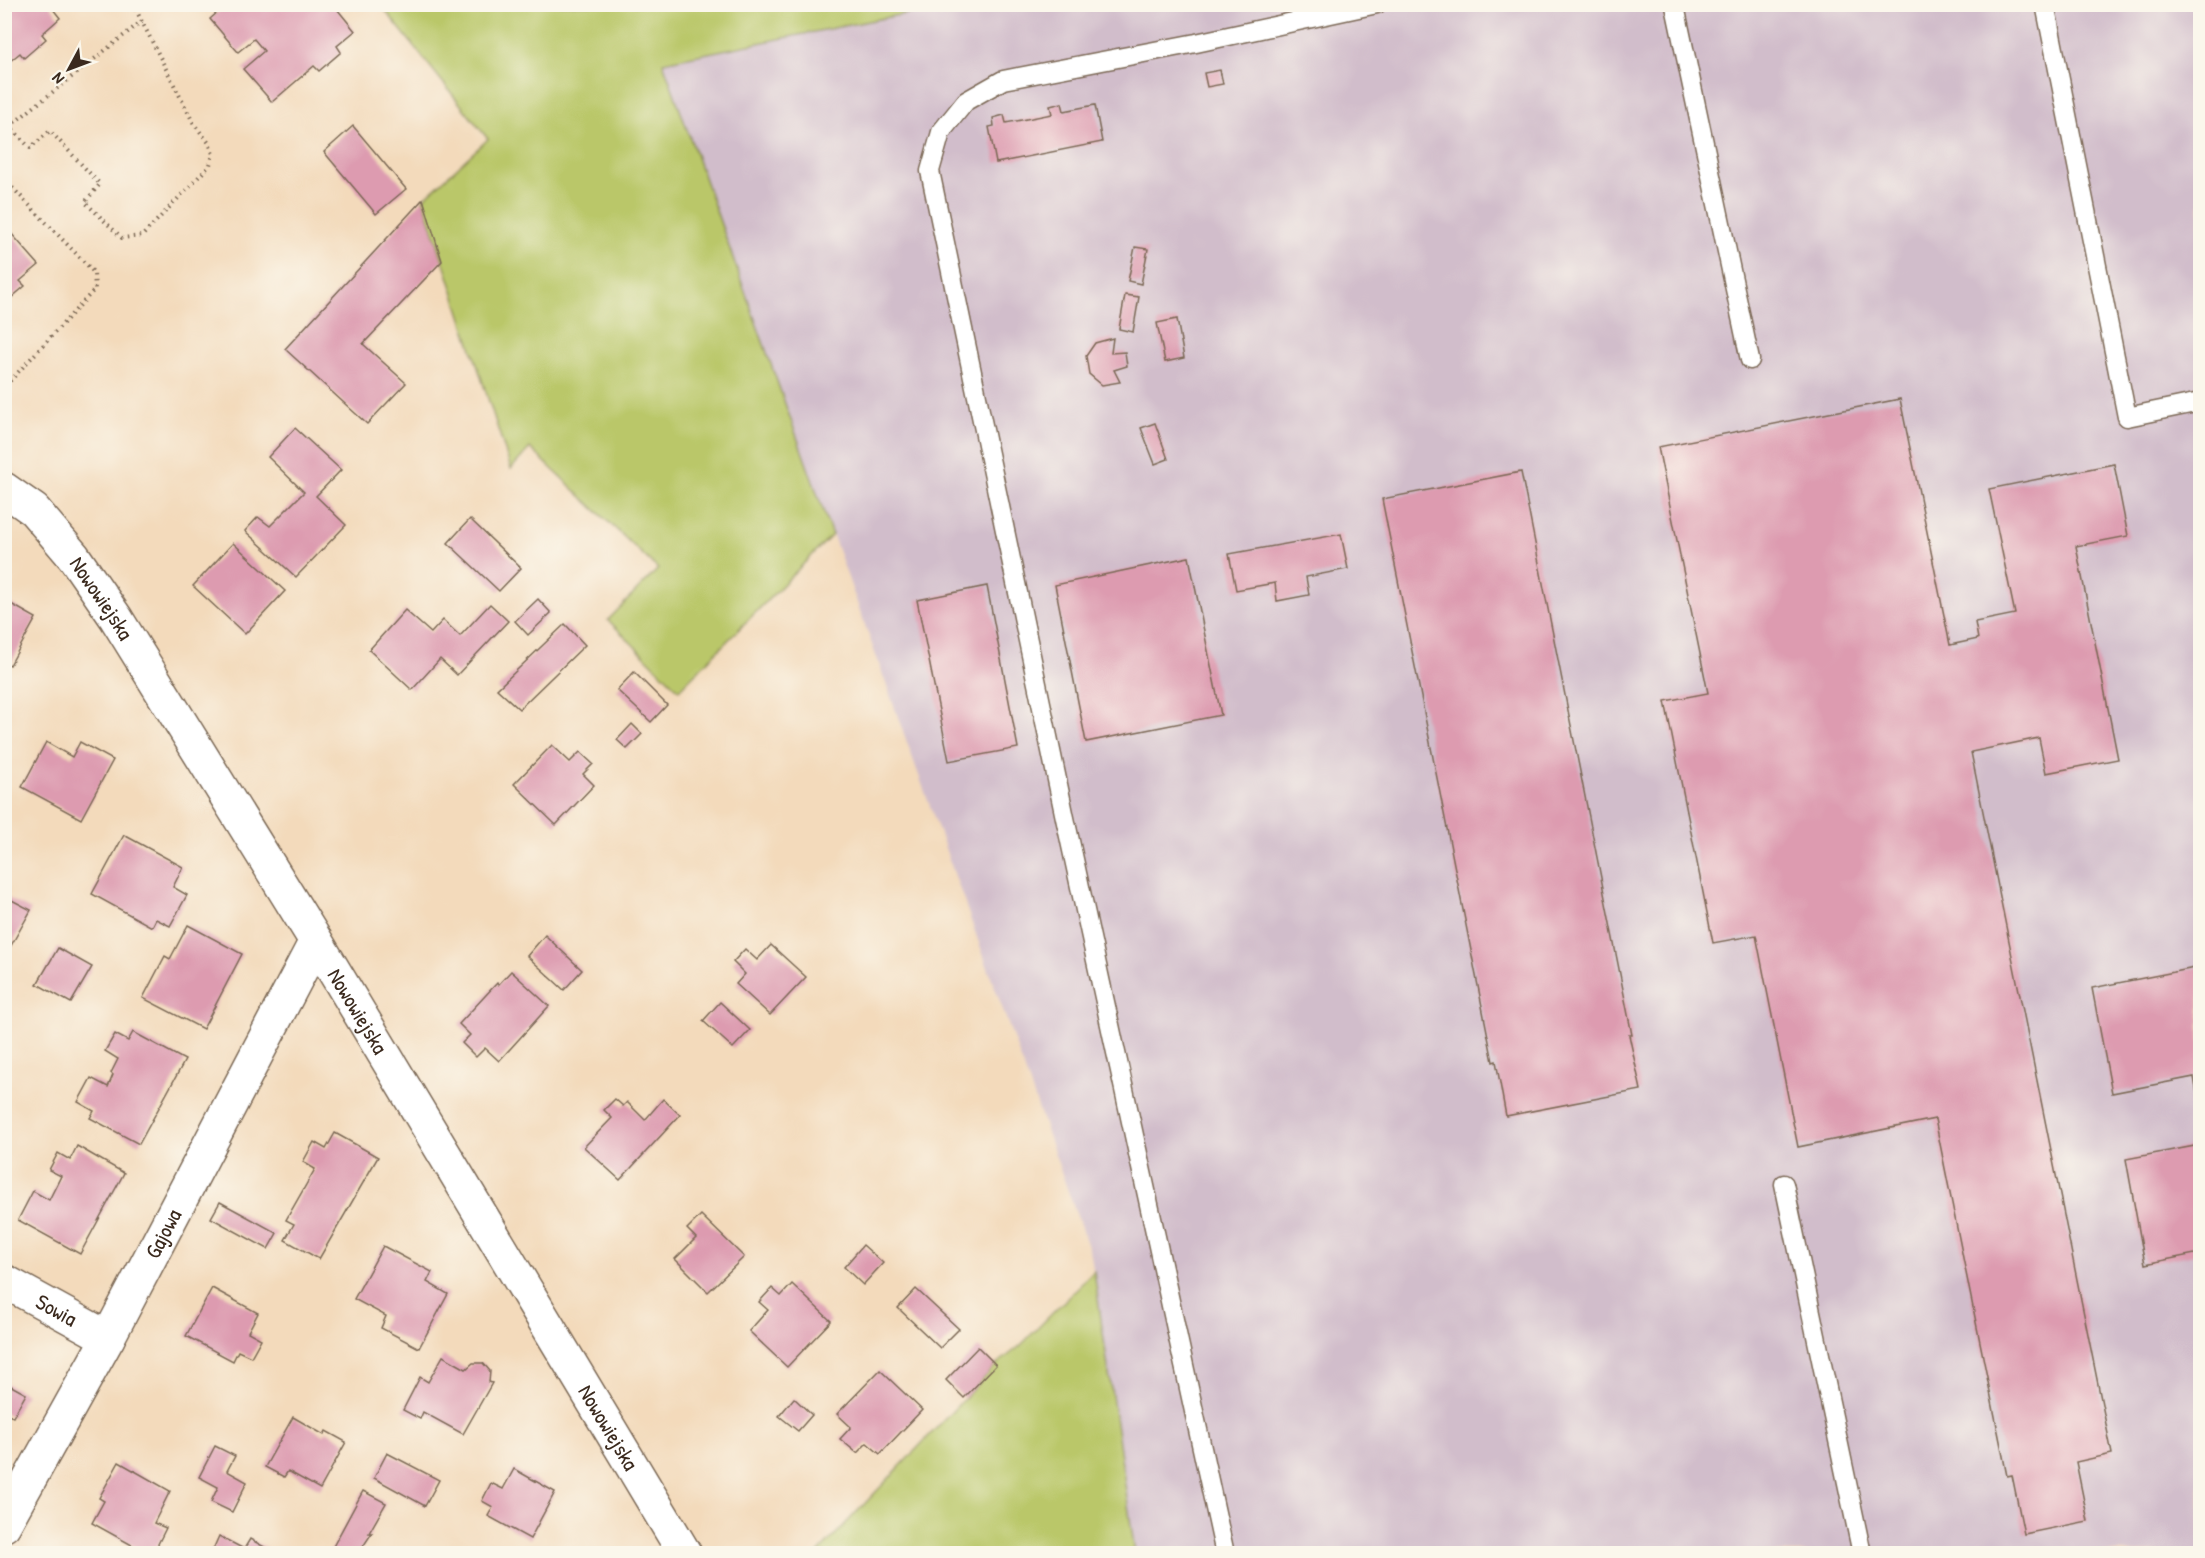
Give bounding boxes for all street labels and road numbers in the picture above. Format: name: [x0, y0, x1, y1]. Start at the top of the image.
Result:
street label: Nowowiejska: [63, 550, 141, 646]
street label: Nowowiejska: [321, 963, 396, 1060]
street label: Gajowa: [137, 1203, 188, 1263]
street label: Sowia: [31, 1286, 83, 1333]
street label: Nowowiejska: [571, 1379, 646, 1476]

